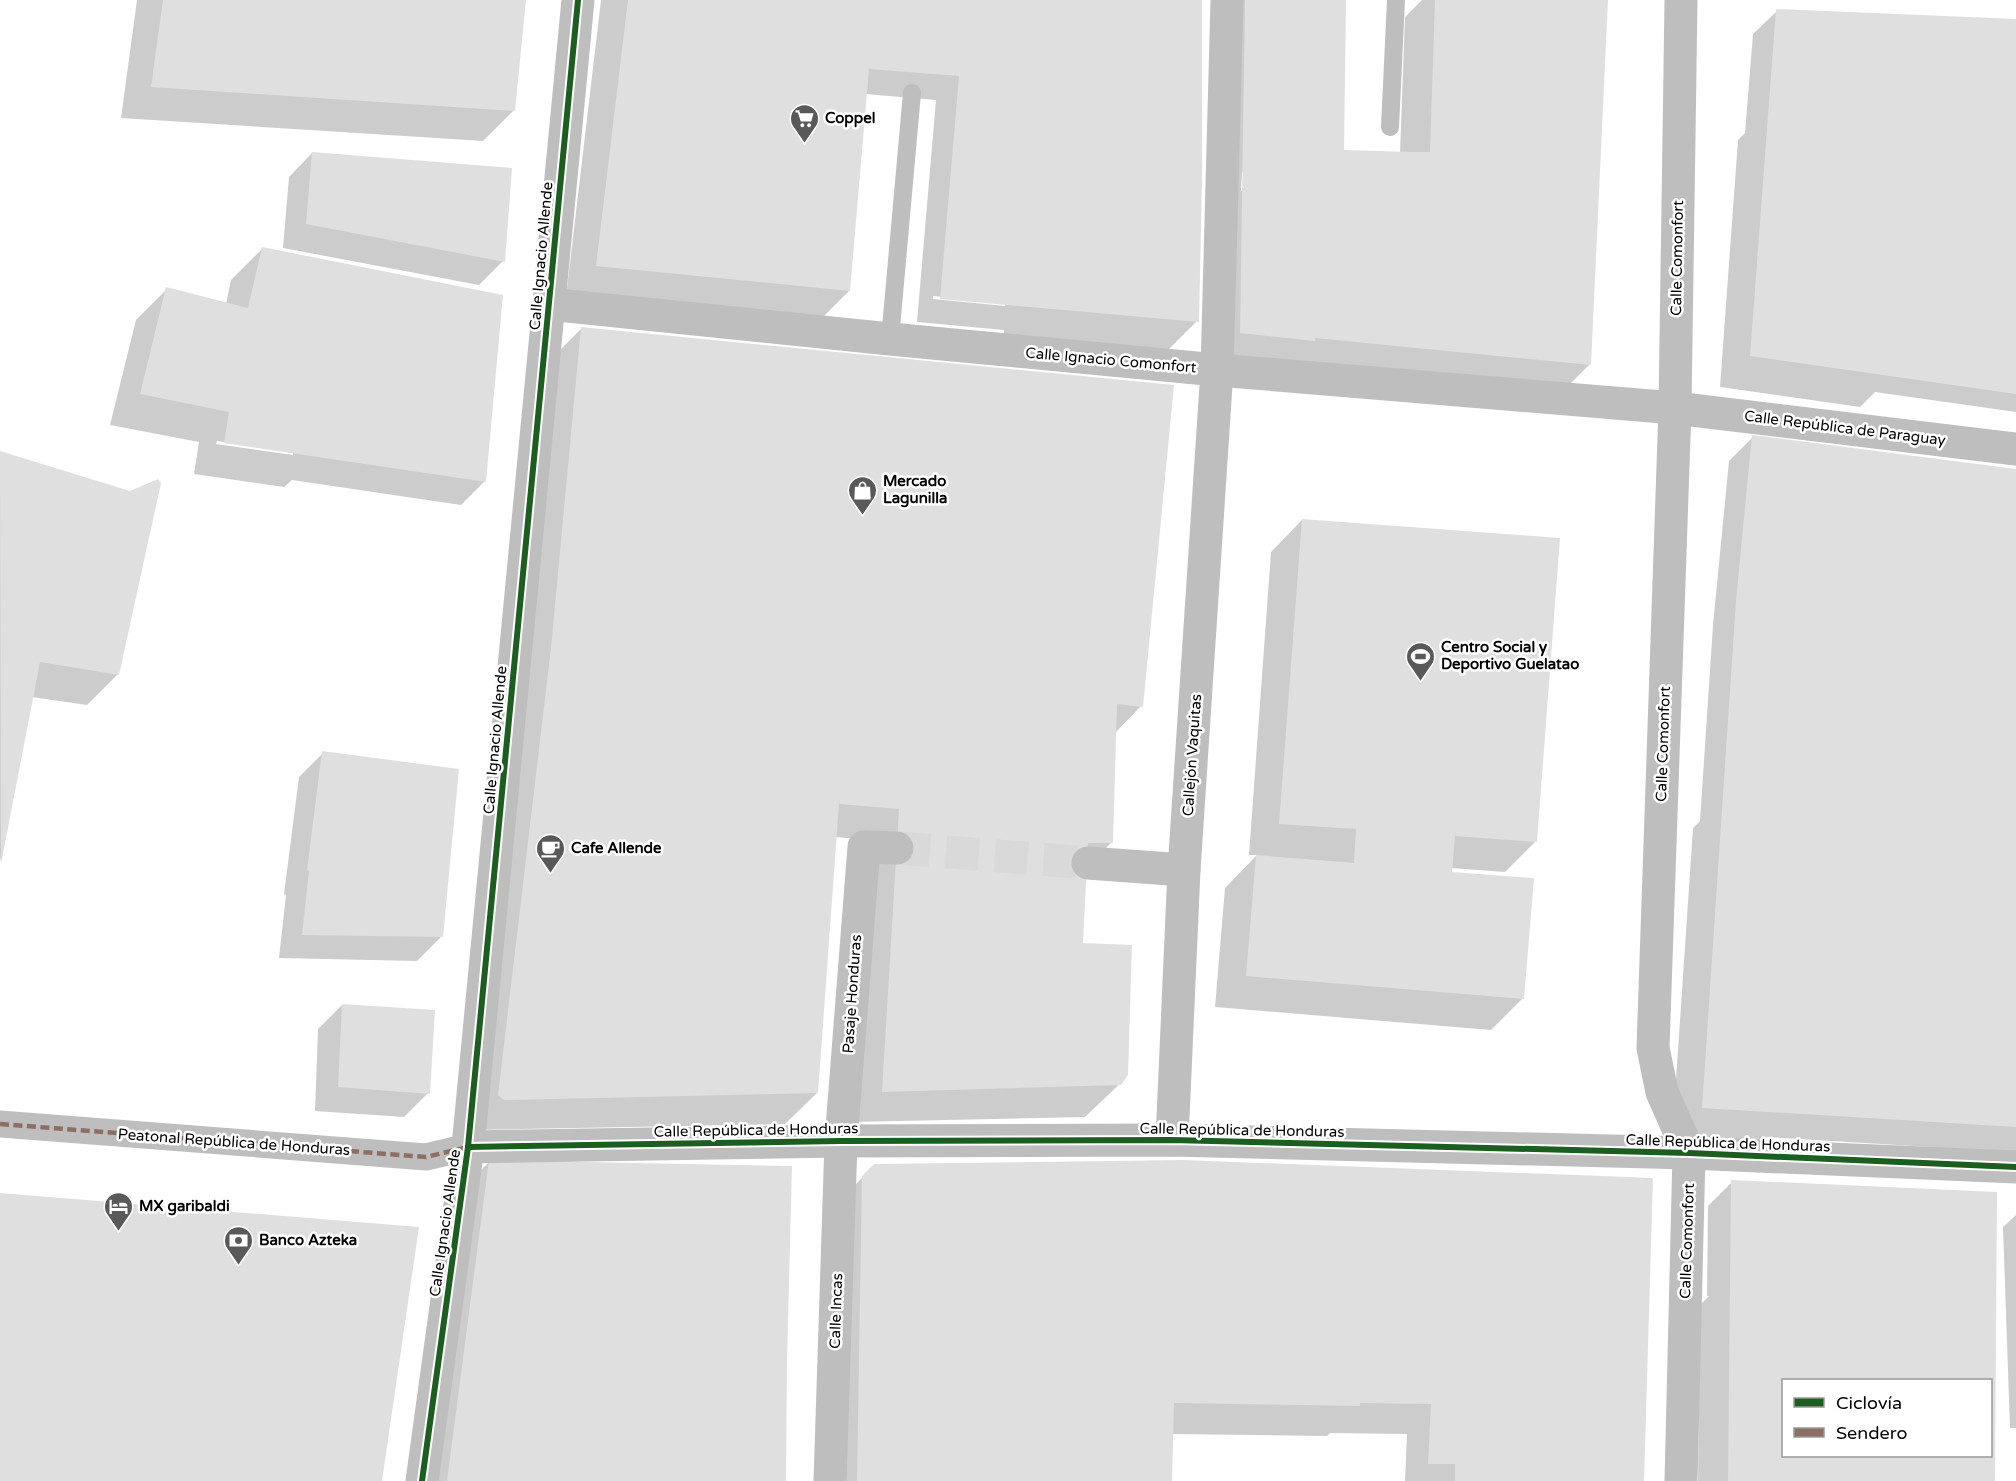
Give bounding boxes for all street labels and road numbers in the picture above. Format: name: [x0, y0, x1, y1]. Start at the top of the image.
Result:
street label: Calle Ignacio Allende: [526, 181, 556, 331]
street label: Calle Comonfort: [1667, 200, 1687, 316]
street label: Calle Ignacio Comonfort: [1025, 344, 1198, 376]
street label: Calle República de Paraguay: [1743, 407, 1947, 449]
street label: Calle Ignacio Allende: [480, 665, 510, 815]
street label: Calle Comonfort: [1652, 686, 1674, 802]
street label: Callejón Vaquitas: [1179, 693, 1205, 817]
street label: Pasaje Honduras: [839, 934, 865, 1054]
street label: Calle República de Honduras: [653, 1119, 859, 1141]
street label: Calle República de Honduras: [1139, 1119, 1345, 1141]
street label: Peatonal República de Honduras: [117, 1125, 351, 1159]
street label: Calle República de Honduras: [1625, 1130, 1831, 1156]
street label: Calle Ignacio Allende: [426, 1148, 464, 1298]
street label: Calle Comonfort: [1676, 1183, 1698, 1299]
street label: Calle Incas: [826, 1273, 846, 1349]

